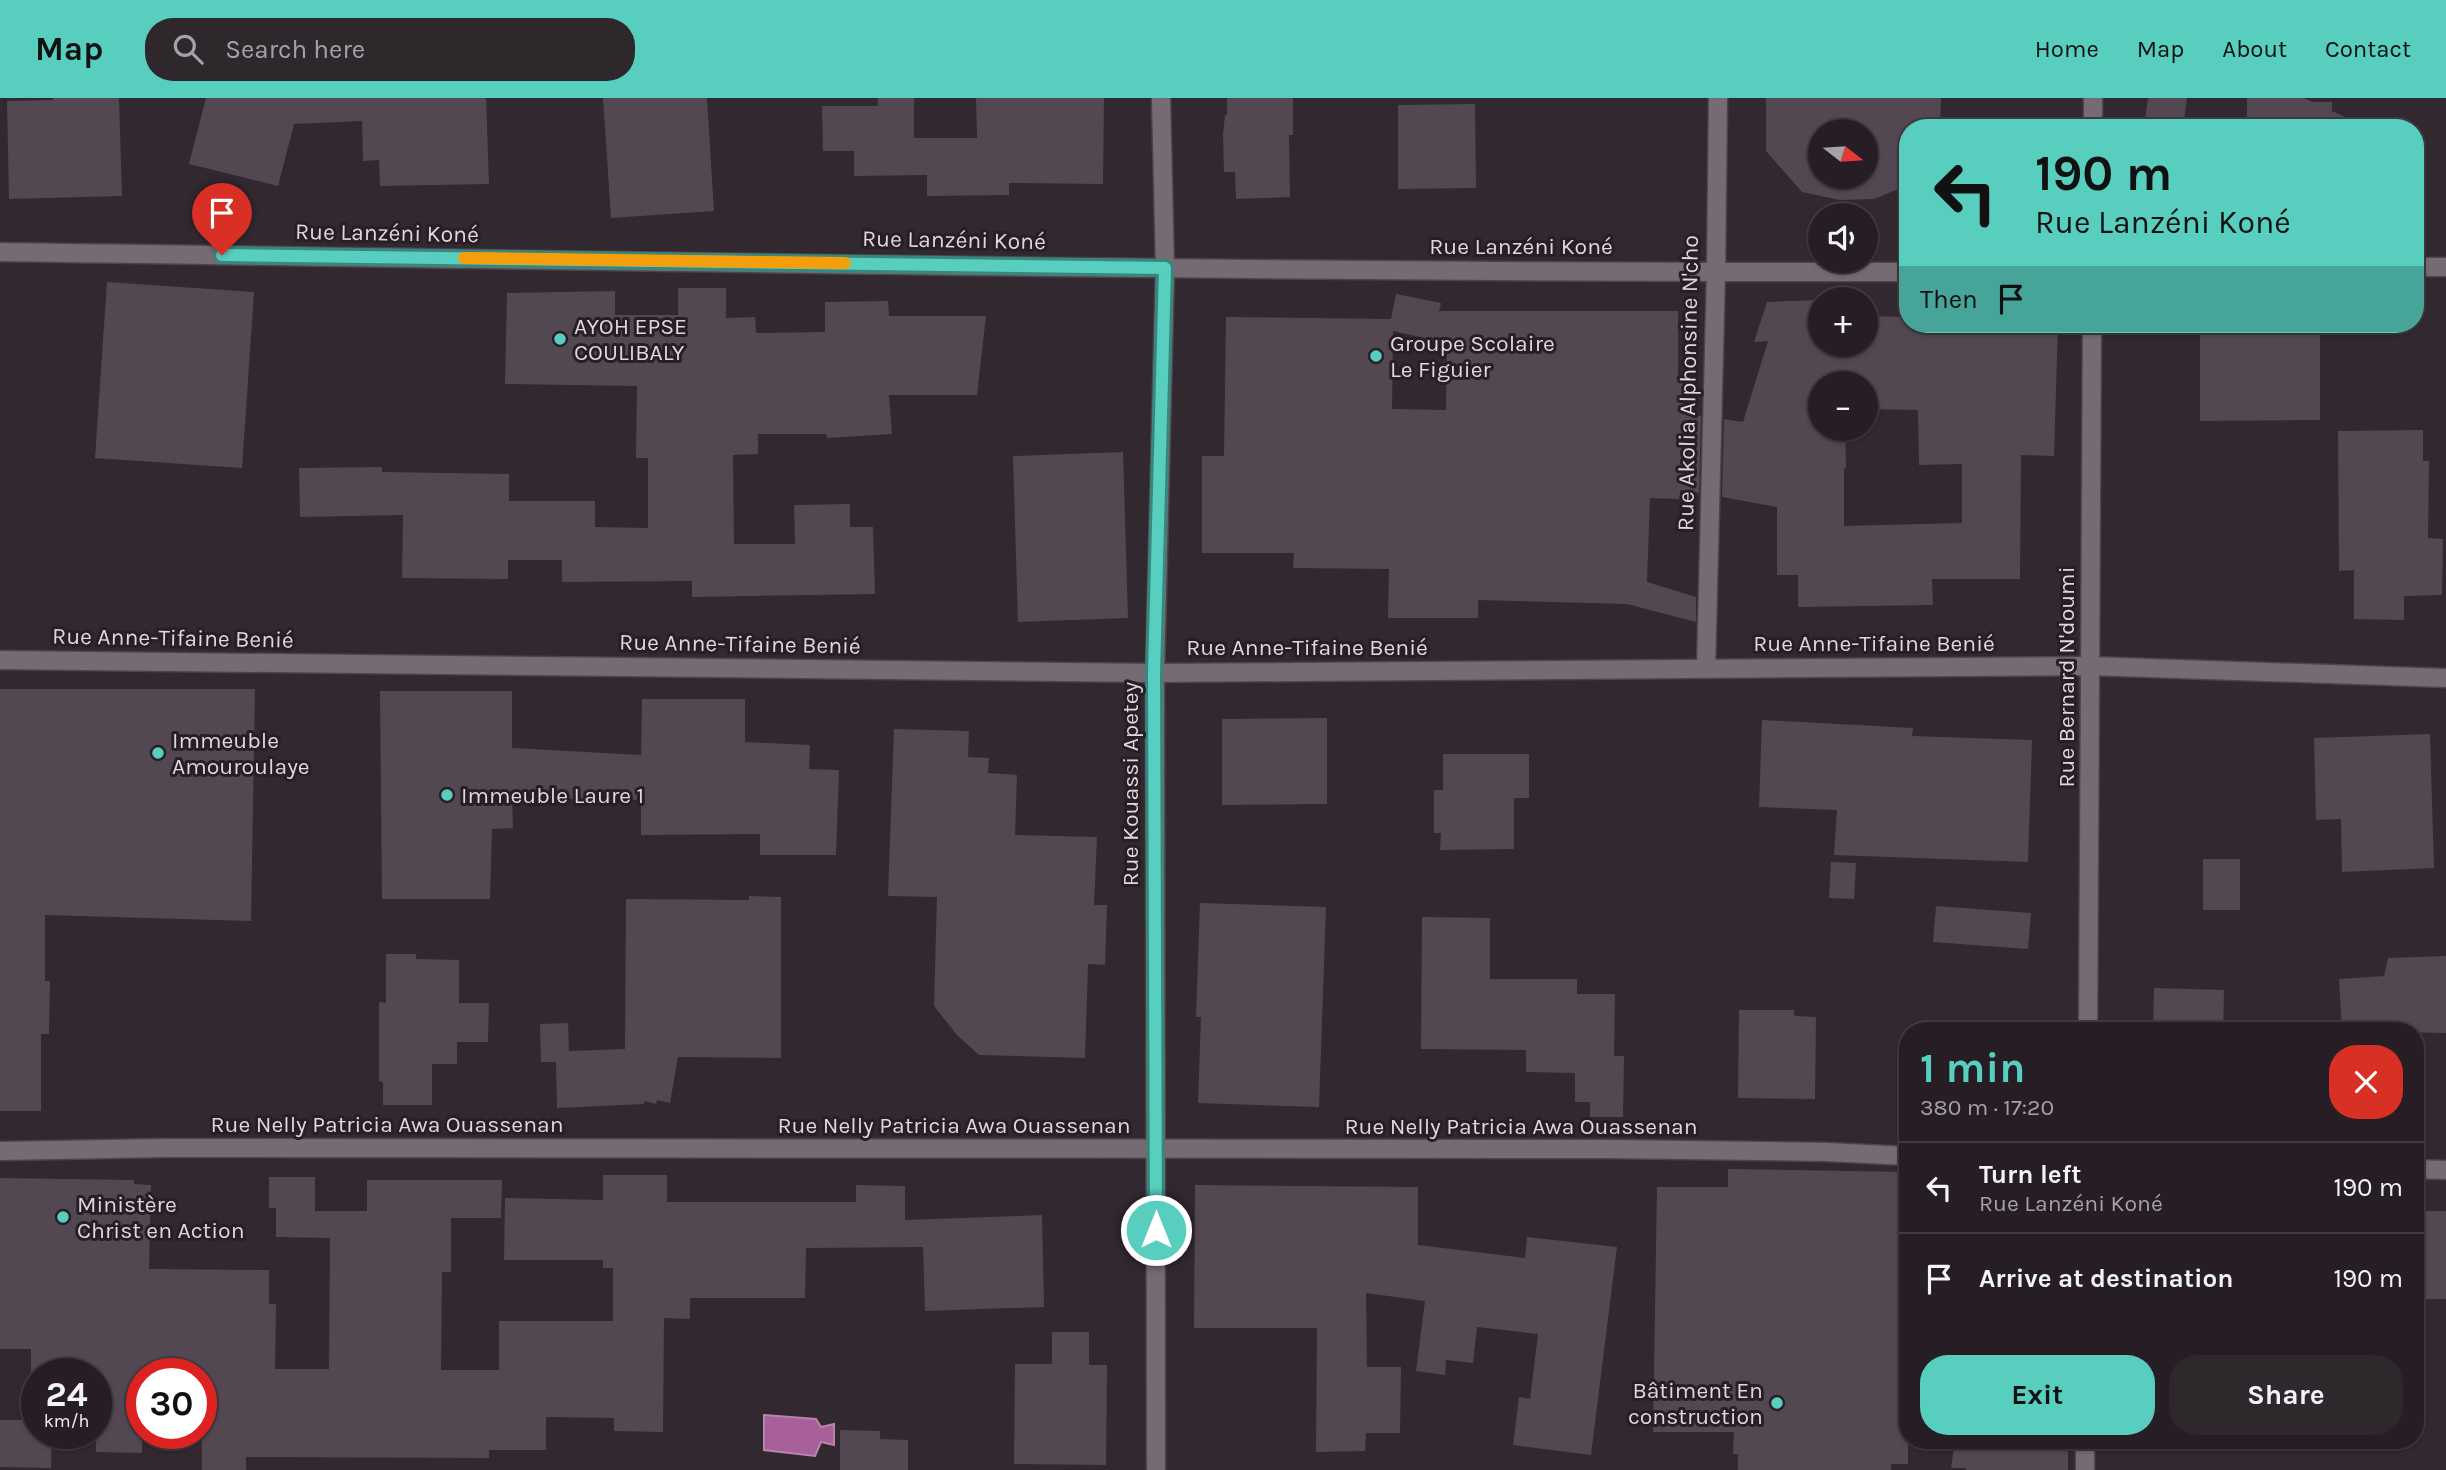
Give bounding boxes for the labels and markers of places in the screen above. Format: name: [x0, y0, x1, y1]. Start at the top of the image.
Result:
pin: [192, 183, 252, 255]
place label: AYOH EPSE COULIBALY: [574, 313, 687, 366]
place label: Groupe Scolaire Le Figuier: [1390, 330, 1555, 383]
marker: AYOH EPSE COULIBALY: [552, 331, 568, 347]
marker: Groupe Scolaire Le Figuier: [1368, 348, 1384, 364]
place label: Immeuble Amouroulaye: [172, 727, 310, 780]
marker: Immeuble Amouroulaye: [150, 745, 166, 761]
place label: Immeuble Laure 1: [461, 782, 644, 809]
marker: Immeuble Laure 1: [439, 787, 455, 803]
place label: Ministère Christ en Action: [77, 1191, 245, 1244]
marker: Ministère Christ en Action: [55, 1209, 71, 1225]
place label: Bâtiment En construction: [1628, 1377, 1763, 1430]
marker: Bâtiment En construction: [1769, 1395, 1785, 1411]

